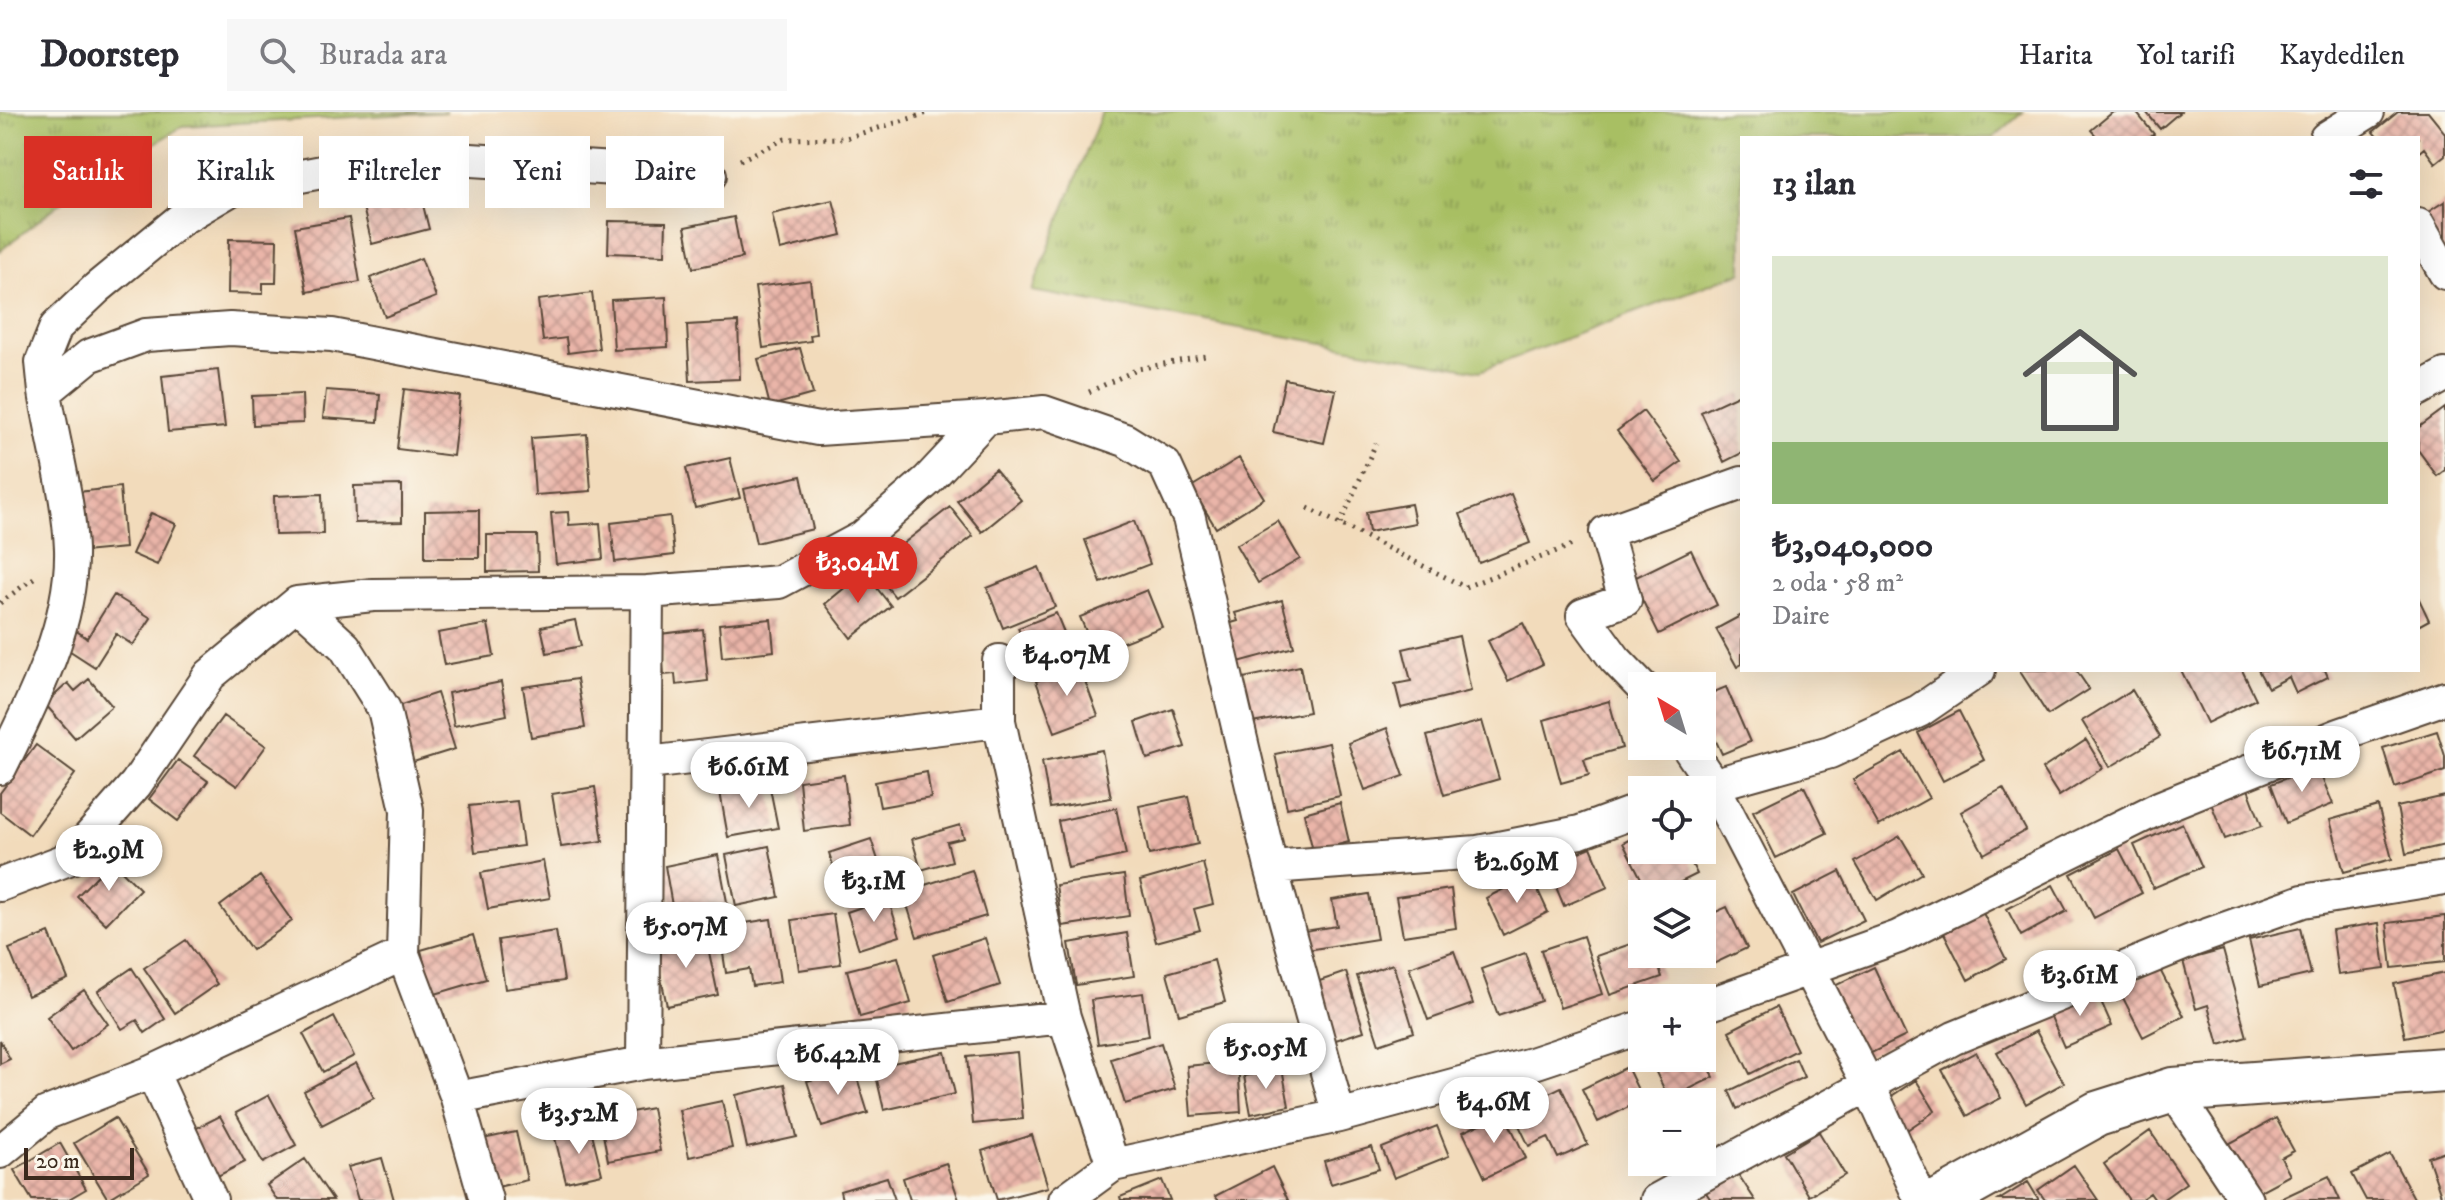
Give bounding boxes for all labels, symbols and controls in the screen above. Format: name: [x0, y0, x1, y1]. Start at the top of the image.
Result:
search box: [227, 19, 787, 91]
text: Doorstep: [40, 31, 179, 79]
icon: search: [255, 33, 299, 77]
text: Burada ara: [319, 37, 447, 74]
text: Harita: [2019, 38, 2093, 73]
text: Yol tarifi: [2137, 38, 2235, 73]
text: Kaydedilen: [2279, 38, 2405, 73]
chip: Satılık: [24, 136, 152, 208]
chip: Kiralık: [168, 136, 303, 208]
chip: Filtreler: [319, 136, 469, 208]
chip: Yeni: [485, 136, 590, 208]
chip: Daire: [606, 136, 724, 208]
icon: filters: [2344, 162, 2388, 206]
text: 13 ilan: [1772, 163, 1856, 205]
icon: home: [2008, 308, 2152, 452]
text: ₺3,040,000: [1772, 525, 1933, 567]
pin: ₺3.04M: [793, 537, 923, 605]
text: ₺3.04M: [816, 546, 900, 579]
text: 2 oda · 58 m²: [1772, 567, 1903, 600]
text: Daire: [1772, 600, 1830, 633]
pin: ₺4.07M: [1002, 630, 1132, 698]
text: ₺4.07M: [1023, 639, 1111, 672]
north arrow: [1628, 672, 1716, 760]
map controls: [1628, 672, 1716, 1176]
pin: ₺6.71M: [2237, 726, 2367, 794]
text: ₺6.71M: [2262, 735, 2342, 768]
pin: ₺6.61M: [684, 742, 814, 810]
text: ₺6.61M: [708, 751, 790, 784]
button: locate: [1628, 776, 1716, 864]
pin: ₺2.9M: [53, 825, 165, 893]
text: ₺2.9M: [74, 834, 144, 867]
pin: ₺2.69M: [1452, 837, 1582, 905]
text: ₺2.69M: [1475, 846, 1559, 879]
pin: ₺3.1M: [818, 856, 930, 924]
text: ₺3.1M: [842, 865, 906, 898]
button: layers: [1628, 880, 1716, 968]
pin: ₺5.07M: [621, 902, 751, 970]
text: ₺5.07M: [644, 911, 728, 944]
pin: ₺3.61M: [2015, 950, 2145, 1018]
text: ₺3.61M: [2041, 959, 2119, 992]
button: +: [1628, 984, 1716, 1072]
pin: ₺5.05M: [1201, 1023, 1331, 1091]
pin: ₺6.42M: [773, 1029, 903, 1097]
text: ₺5.05M: [1224, 1032, 1308, 1065]
text: ₺6.42M: [795, 1038, 881, 1071]
pin: ₺4.6M: [1438, 1077, 1550, 1145]
text: ₺4.6M: [1457, 1086, 1531, 1119]
pin: ₺3.52M: [514, 1088, 644, 1156]
button: −: [1628, 1088, 1716, 1176]
text: ₺3.52M: [539, 1097, 619, 1130]
scale bar: [24, 1144, 134, 1180]
text: 20 m: [36, 1148, 80, 1175]

